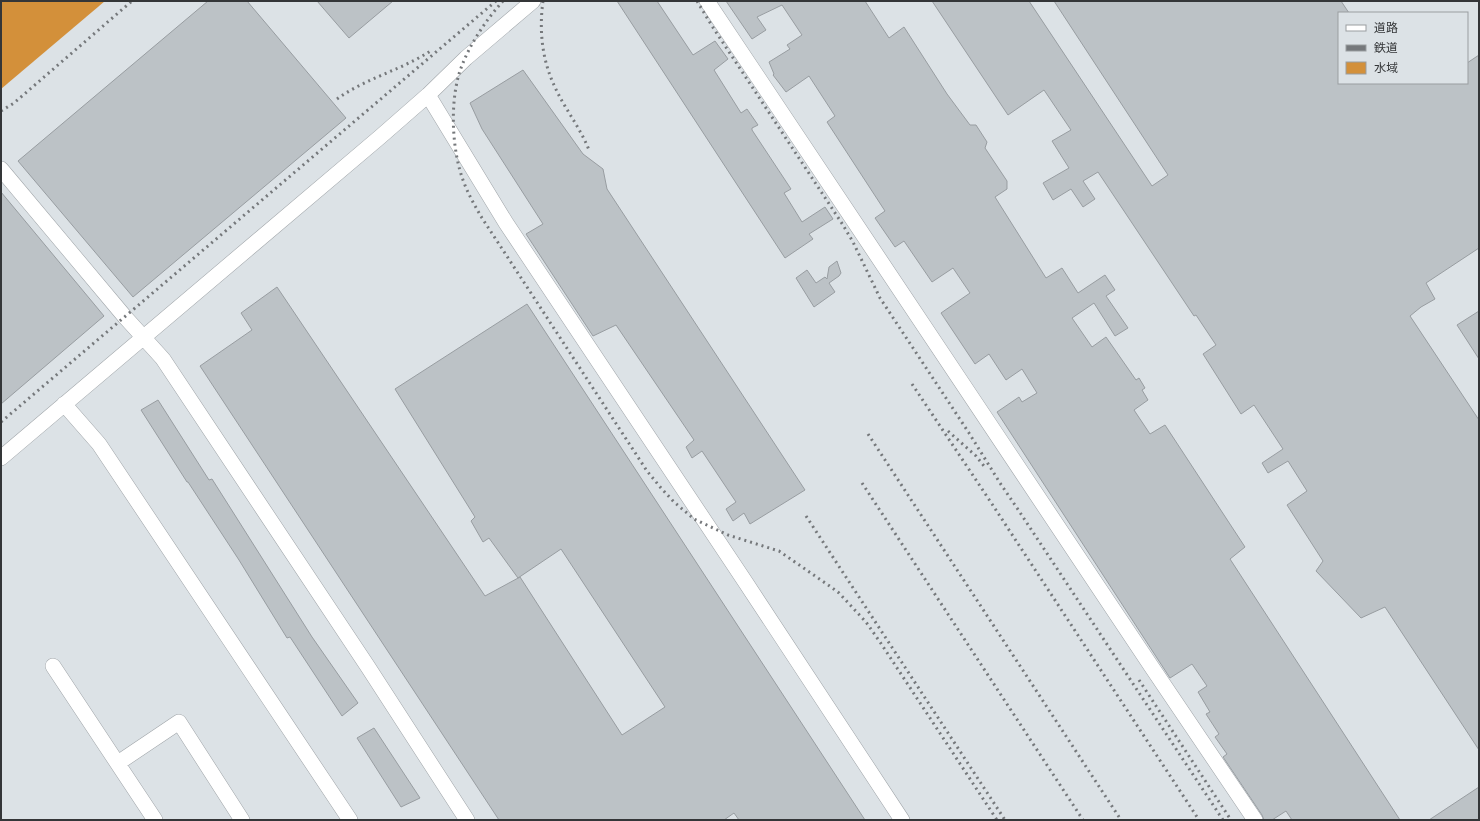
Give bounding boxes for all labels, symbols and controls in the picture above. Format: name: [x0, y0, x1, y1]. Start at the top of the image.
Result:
legend: [1338, 12, 1468, 84]
text: 道路: [1374, 19, 1398, 36]
text: 鉄道: [1374, 39, 1398, 56]
text: 水域: [1374, 59, 1398, 76]

